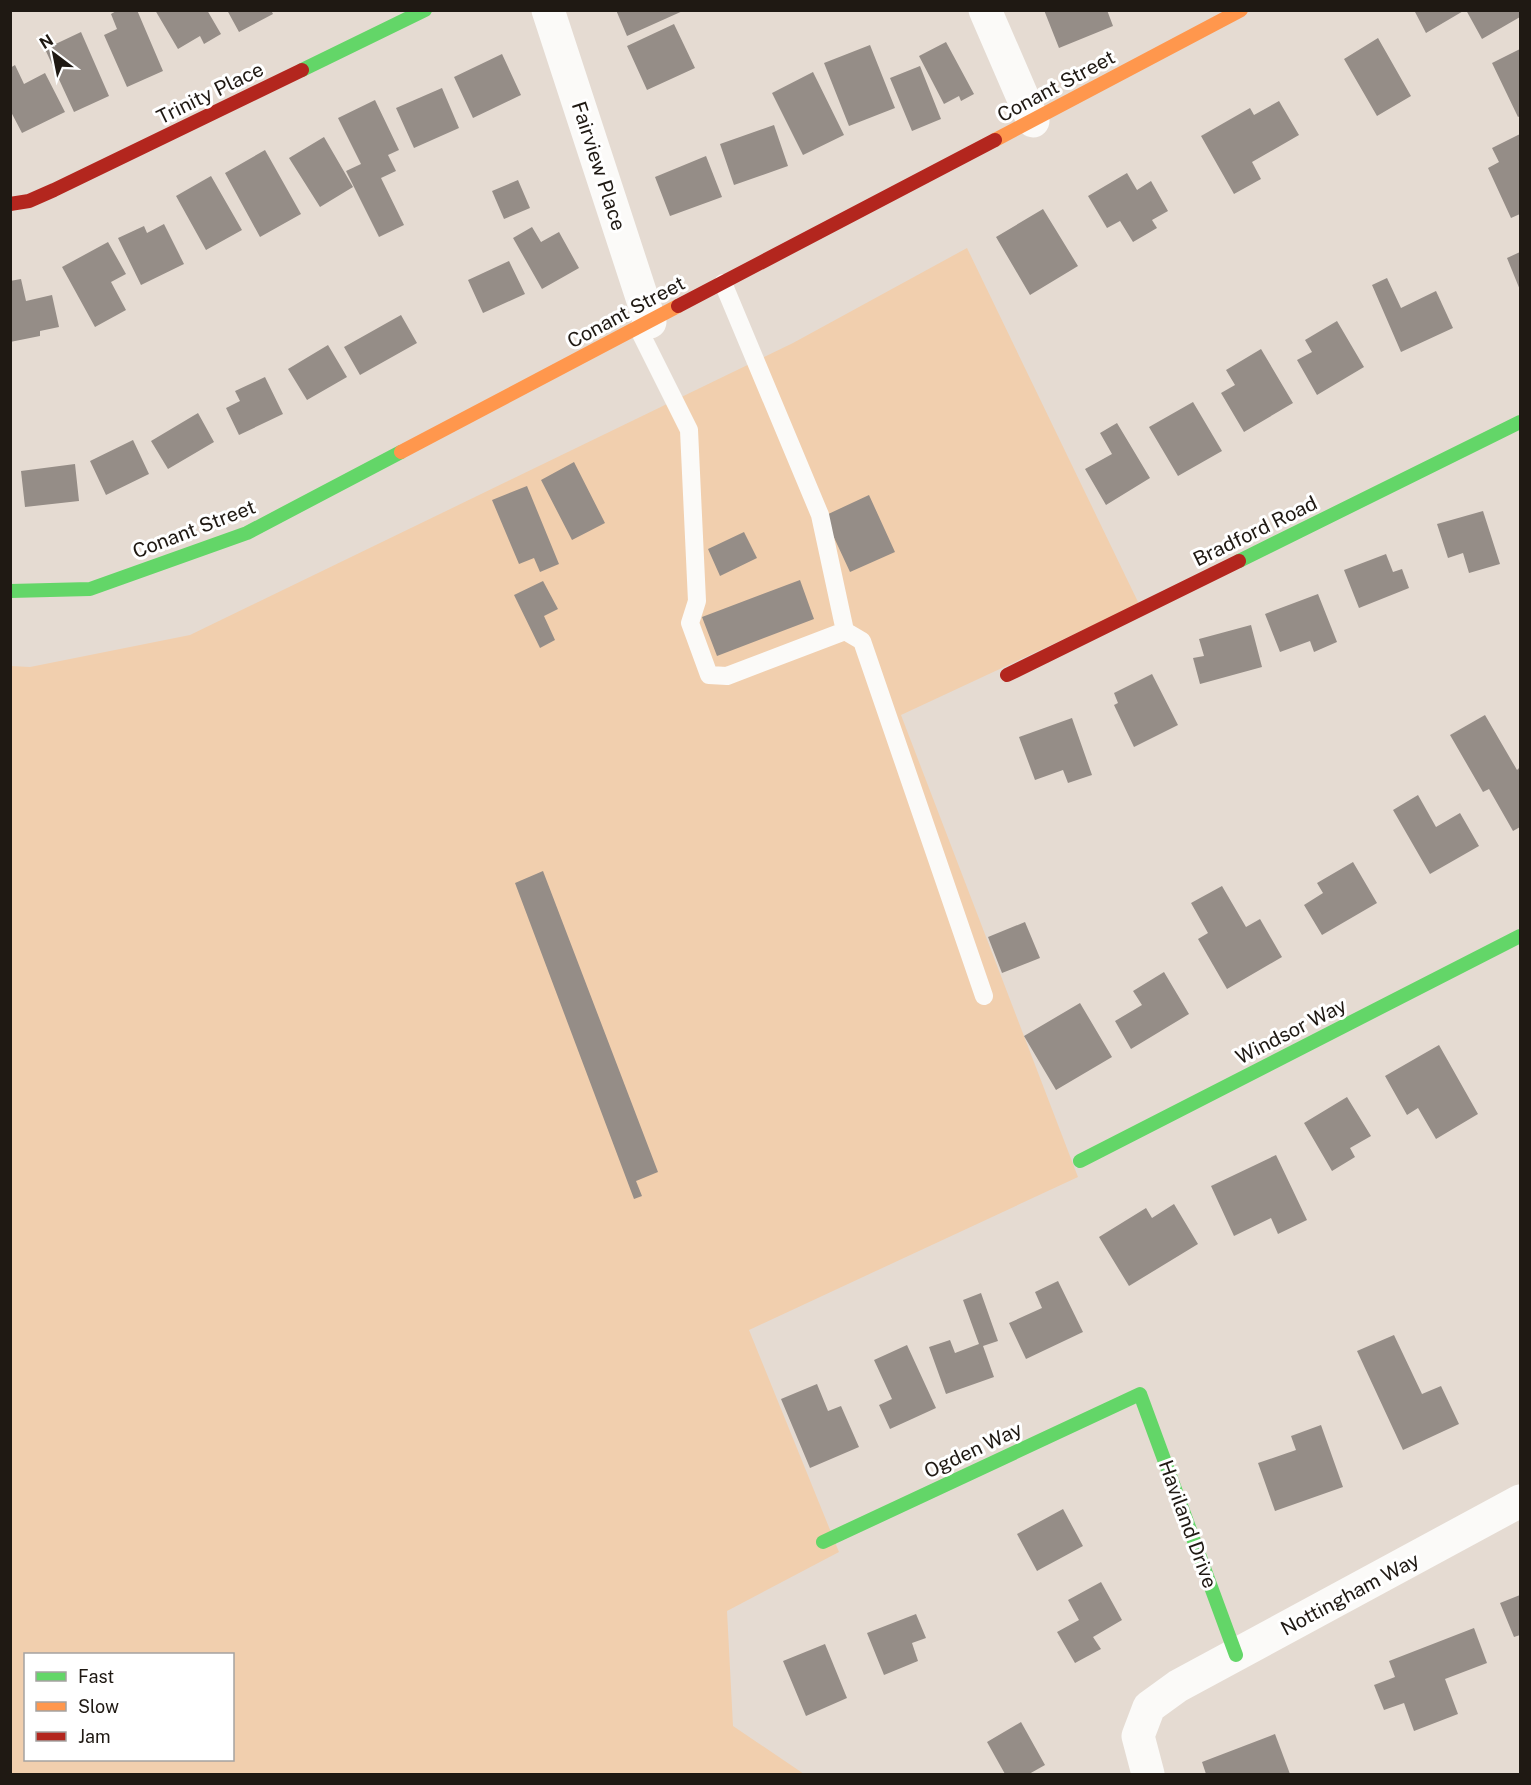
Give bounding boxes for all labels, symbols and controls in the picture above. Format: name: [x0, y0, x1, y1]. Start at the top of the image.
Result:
north arrow: [24, 24, 84, 84]
text: N: [36, 30, 57, 53]
street label: Conant Street: [993, 45, 1119, 127]
street label: Trinity Place: [153, 57, 267, 129]
street label: Fairview Place: [567, 98, 631, 234]
street label: Conant Street: [563, 271, 689, 353]
street label: Bradford Road: [1189, 491, 1321, 571]
street label: Conant Street: [129, 495, 259, 563]
street label: Windsor Way: [1232, 993, 1351, 1069]
street label: Ogden Way: [920, 1417, 1026, 1483]
street label: Haviland Drive: [1154, 1457, 1222, 1591]
street label: Nottingham Way: [1277, 1547, 1424, 1641]
legend: [24, 1653, 234, 1761]
text: Fast: [78, 1666, 114, 1687]
text: Slow: [78, 1696, 119, 1717]
text: Jam: [78, 1726, 111, 1747]

